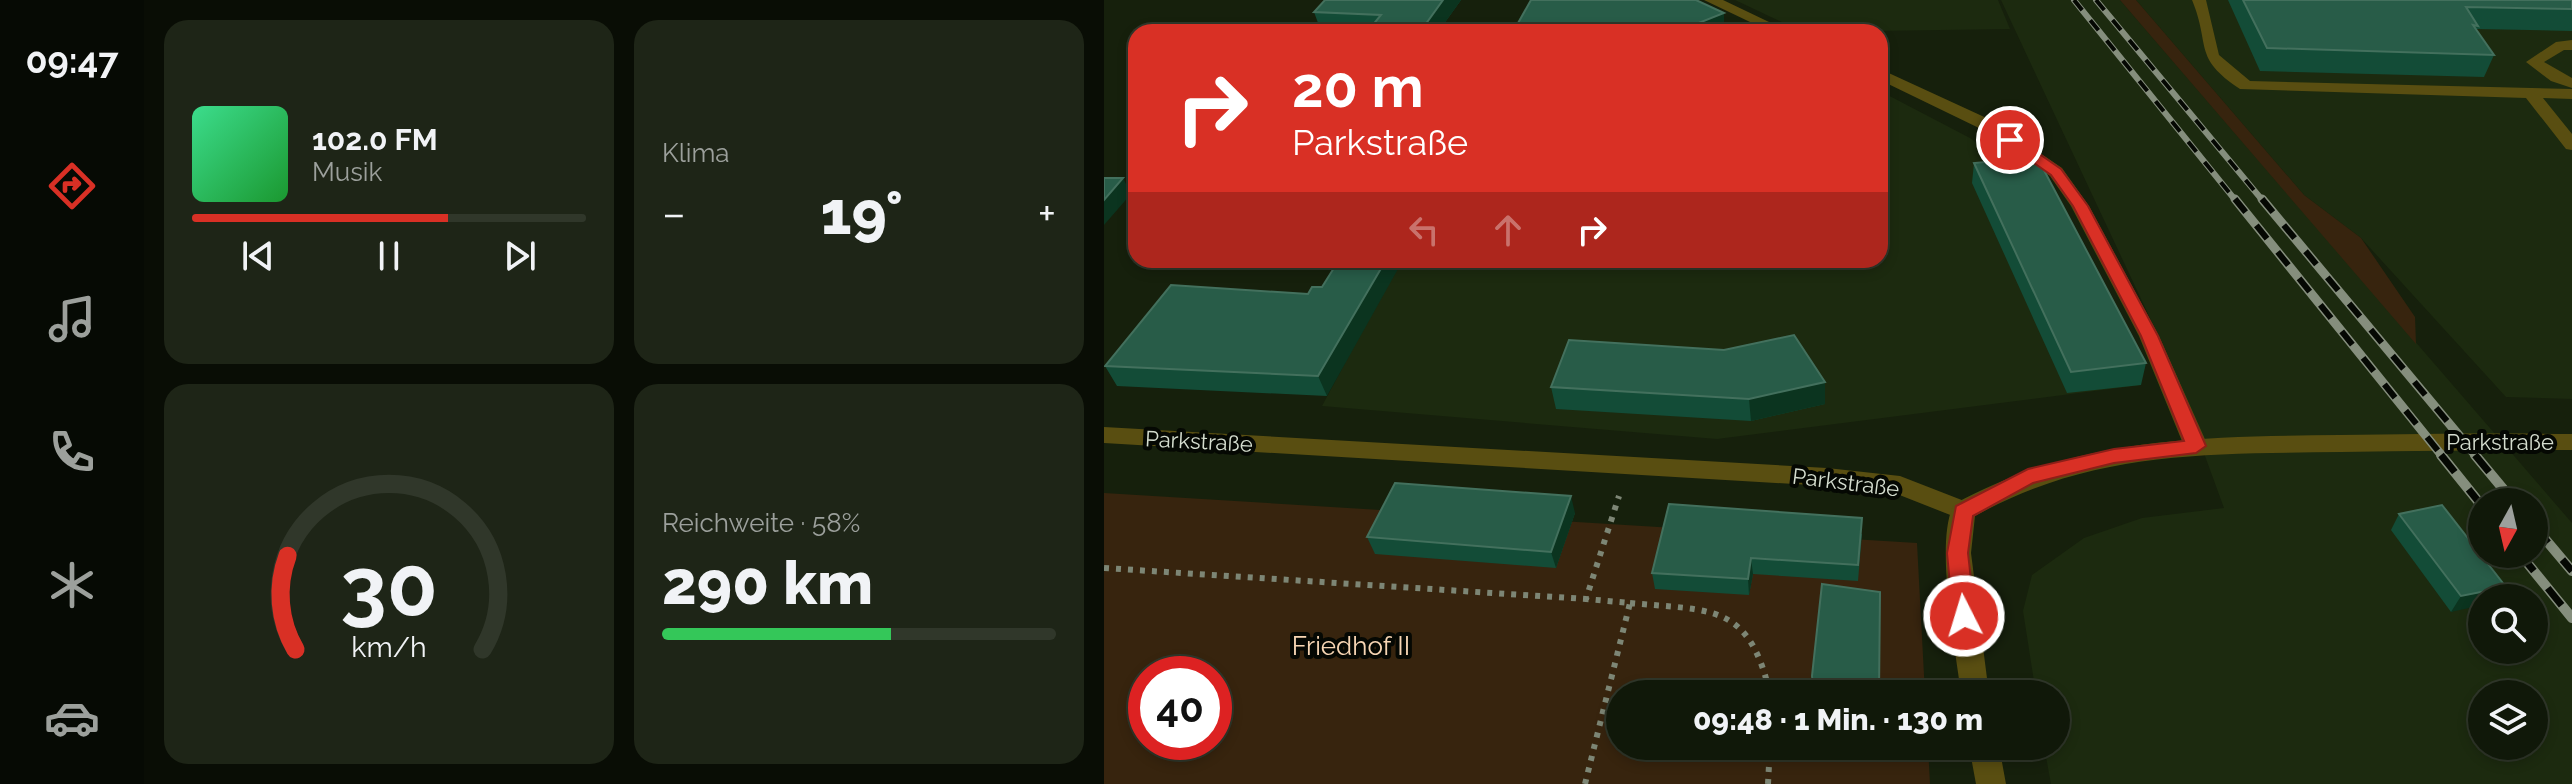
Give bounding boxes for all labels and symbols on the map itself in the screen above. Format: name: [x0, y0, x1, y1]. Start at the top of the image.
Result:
pin: [1976, 106, 2044, 174]
street label: Parkstraße: [1145, 425, 1254, 457]
street label: Parkstraße: [2446, 429, 2554, 455]
street label: Parkstraße: [1791, 463, 1901, 501]
north arrow: [2468, 488, 2548, 568]
position arrow: [1922, 574, 2006, 658]
park label: Friedhof II: [1292, 631, 1410, 661]
speed limit sign: 40: [1128, 656, 1232, 760]

